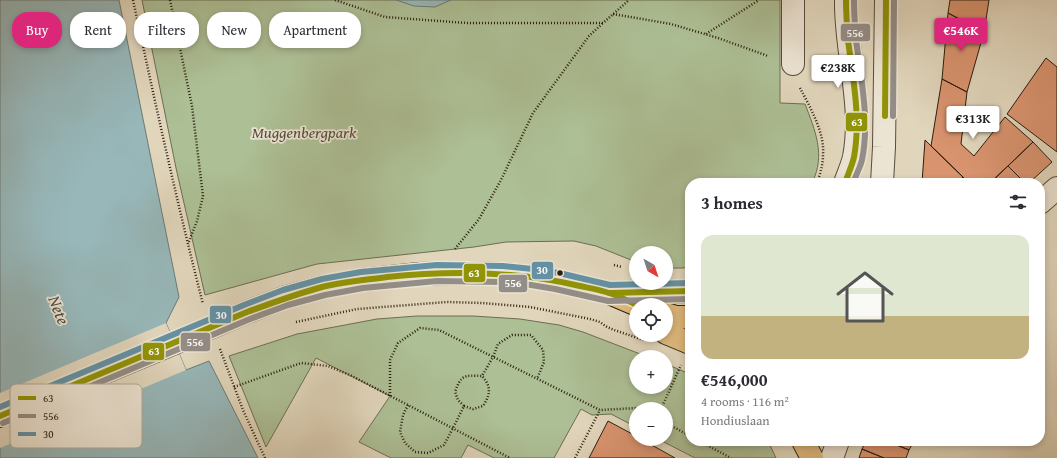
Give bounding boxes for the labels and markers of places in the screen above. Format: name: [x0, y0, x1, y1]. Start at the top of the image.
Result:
pin: €546K: [933, 18, 989, 52]
pin: €238K: [810, 55, 866, 89]
pin: €313K: [945, 106, 1001, 140]
unlabelled marker: [555, 268, 565, 278]

